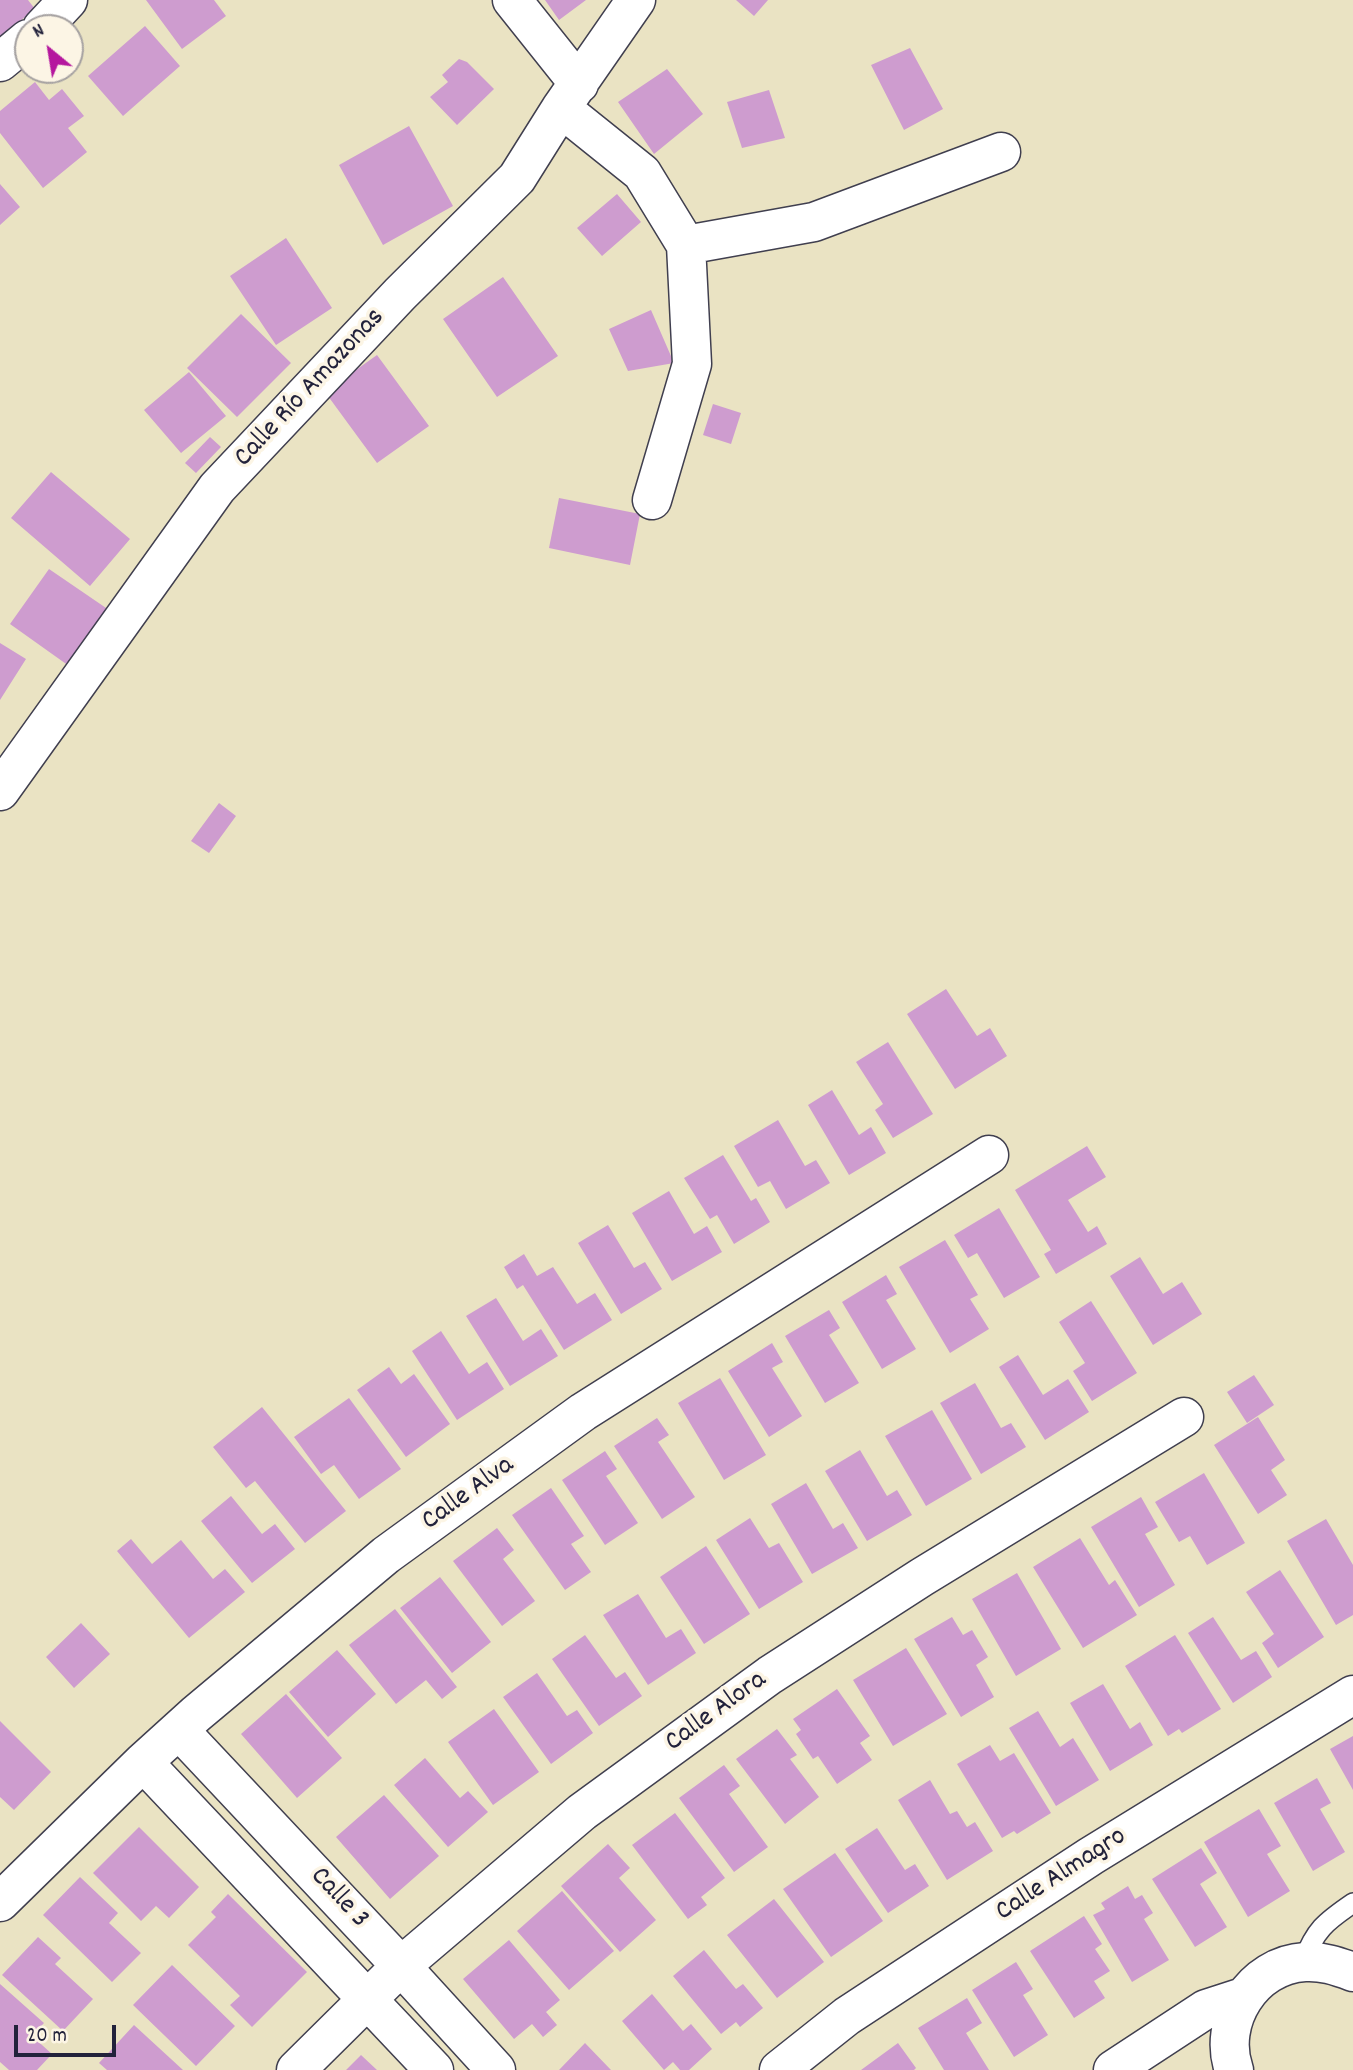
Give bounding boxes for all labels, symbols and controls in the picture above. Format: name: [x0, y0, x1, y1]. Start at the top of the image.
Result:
north arrow: [14, 14, 84, 84]
text: N: [28, 18, 50, 46]
street label: Calle Río Amazonas: [229, 302, 393, 476]
street label: Calle Alva: [416, 1450, 522, 1540]
street label: Calle Alora: [660, 1665, 774, 1761]
street label: Calle Almagro: [991, 1821, 1133, 1931]
street label: Calle 3: [301, 1861, 375, 1937]
scale bar: [18, 2010, 119, 2054]
text: 20 m: [27, 2022, 67, 2052]

